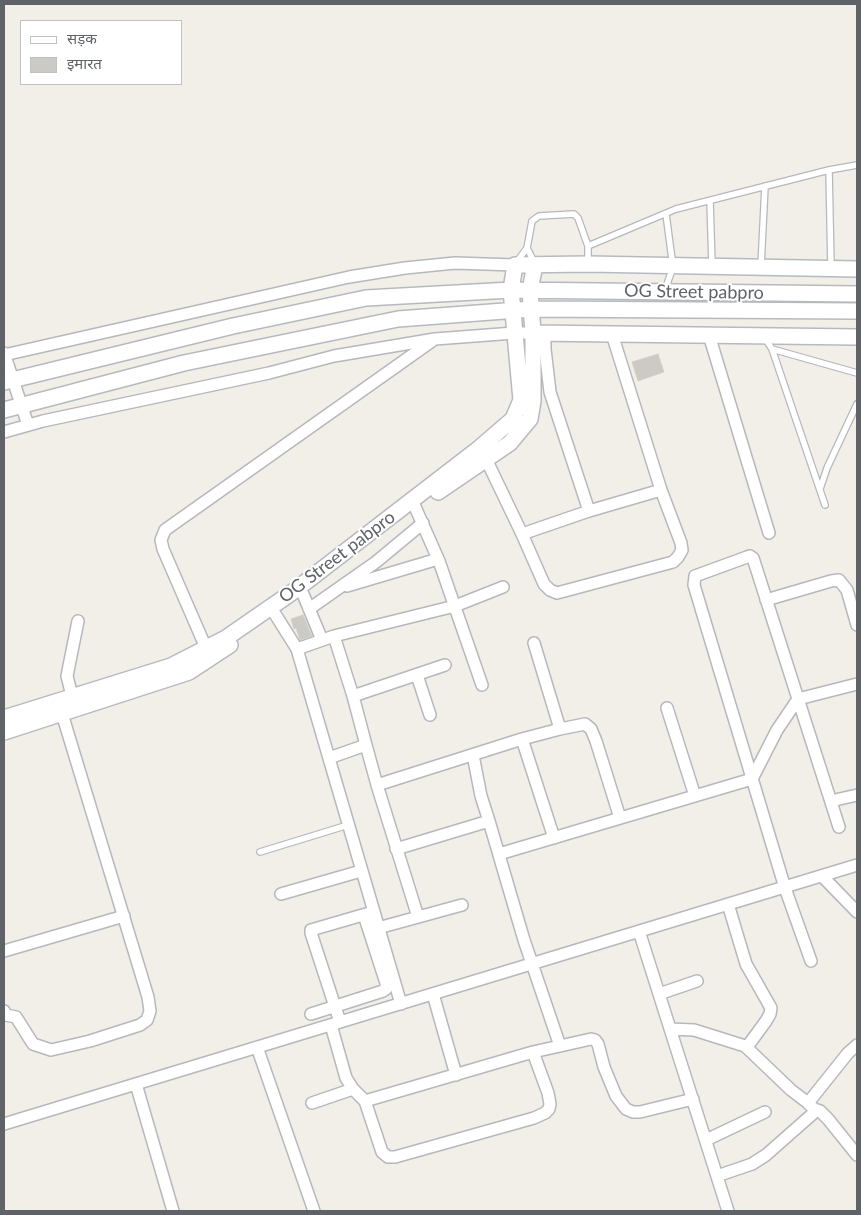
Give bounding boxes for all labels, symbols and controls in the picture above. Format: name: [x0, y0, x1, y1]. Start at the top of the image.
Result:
legend: [20, 20, 182, 85]
text: सड़क: [67, 29, 97, 47]
text: इमारत: [67, 54, 102, 72]
street label: OG Street pabpro: [624, 280, 764, 304]
street label: OG Street pabpro: [275, 506, 399, 608]

